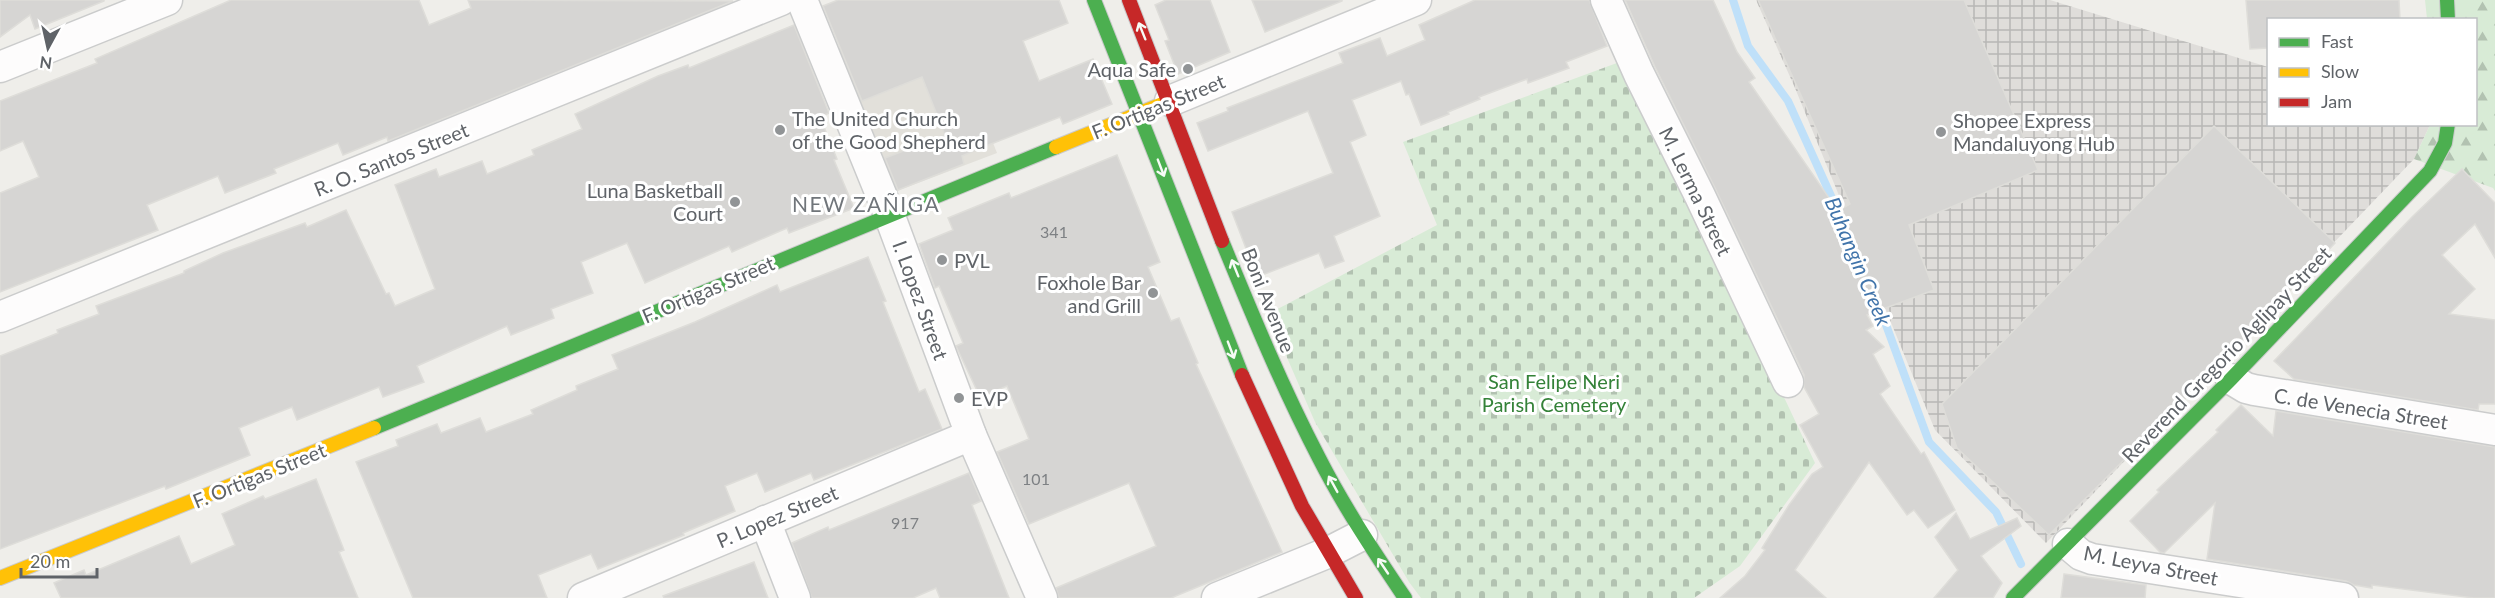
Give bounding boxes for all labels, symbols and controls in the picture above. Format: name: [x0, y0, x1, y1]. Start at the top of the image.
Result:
north arrow: [18, 18, 78, 78]
legend: [2267, 18, 2477, 126]
one-way arrow: [1136, 22, 1147, 41]
text: Fast: [2321, 30, 2354, 52]
text: N: [38, 53, 53, 74]
place label: Aqua Safe: [1088, 57, 1176, 81]
text: Slow: [2321, 60, 2359, 82]
marker: Aqua Safe: [1181, 62, 1195, 76]
street label: F. Ortigas Street: [1088, 68, 1228, 144]
text: Jam: [2321, 90, 2352, 112]
place label: The United Church of the Good Shepherd: [792, 106, 986, 153]
place label: Shopee Express Mandaluyong Hub: [1953, 108, 2115, 155]
street label: R. O. Santos Street: [310, 117, 472, 201]
marker: The United Church of the Good Shepherd: [773, 123, 787, 137]
street label: M. Lerma Street: [1655, 123, 1737, 259]
marker: Shopee Express Mandaluyong Hub: [1934, 125, 1948, 139]
one-way arrow: [1156, 158, 1167, 177]
place label: Luna Basketball Court: [587, 178, 723, 225]
district label: NEW ZAÑIGA: [792, 191, 940, 216]
water label: Buhangin Creek: [1821, 193, 1898, 330]
marker: Luna Basketball Court: [728, 195, 742, 209]
house number: 341: [1040, 222, 1068, 241]
street label: I. Lopez Street: [888, 237, 954, 363]
street label: Reverend Gregorio Aglipay Street: [2116, 241, 2336, 467]
street label: Boni Avenue: [1237, 244, 1301, 356]
place label: PVL: [954, 248, 990, 272]
street label: F. Ortigas Street: [638, 250, 778, 328]
marker: PVL: [935, 253, 949, 267]
one-way arrow: [1229, 259, 1240, 278]
place label: Foxhole Bar and Grill: [1037, 270, 1142, 317]
marker: Foxhole Bar and Grill: [1146, 286, 1160, 300]
one-way arrow: [1226, 340, 1237, 359]
park label: San Felipe Neri Parish Cemetery: [1482, 369, 1627, 416]
street label: C. de Venecia Street: [2272, 382, 2450, 434]
place label: EVP: [971, 386, 1008, 410]
marker: EVP: [952, 391, 966, 405]
street label: F. Ortigas Street: [189, 437, 329, 513]
house number: 101: [1022, 469, 1050, 488]
one-way arrow: [1327, 475, 1338, 493]
street label: P. Lopez Street: [713, 480, 841, 552]
house number: 917: [891, 513, 919, 532]
street label: M. Leyva Street: [2082, 540, 2220, 590]
scale bar: [21, 541, 98, 579]
text: 20 m: [30, 550, 70, 572]
one-way arrow: [1377, 559, 1389, 575]

